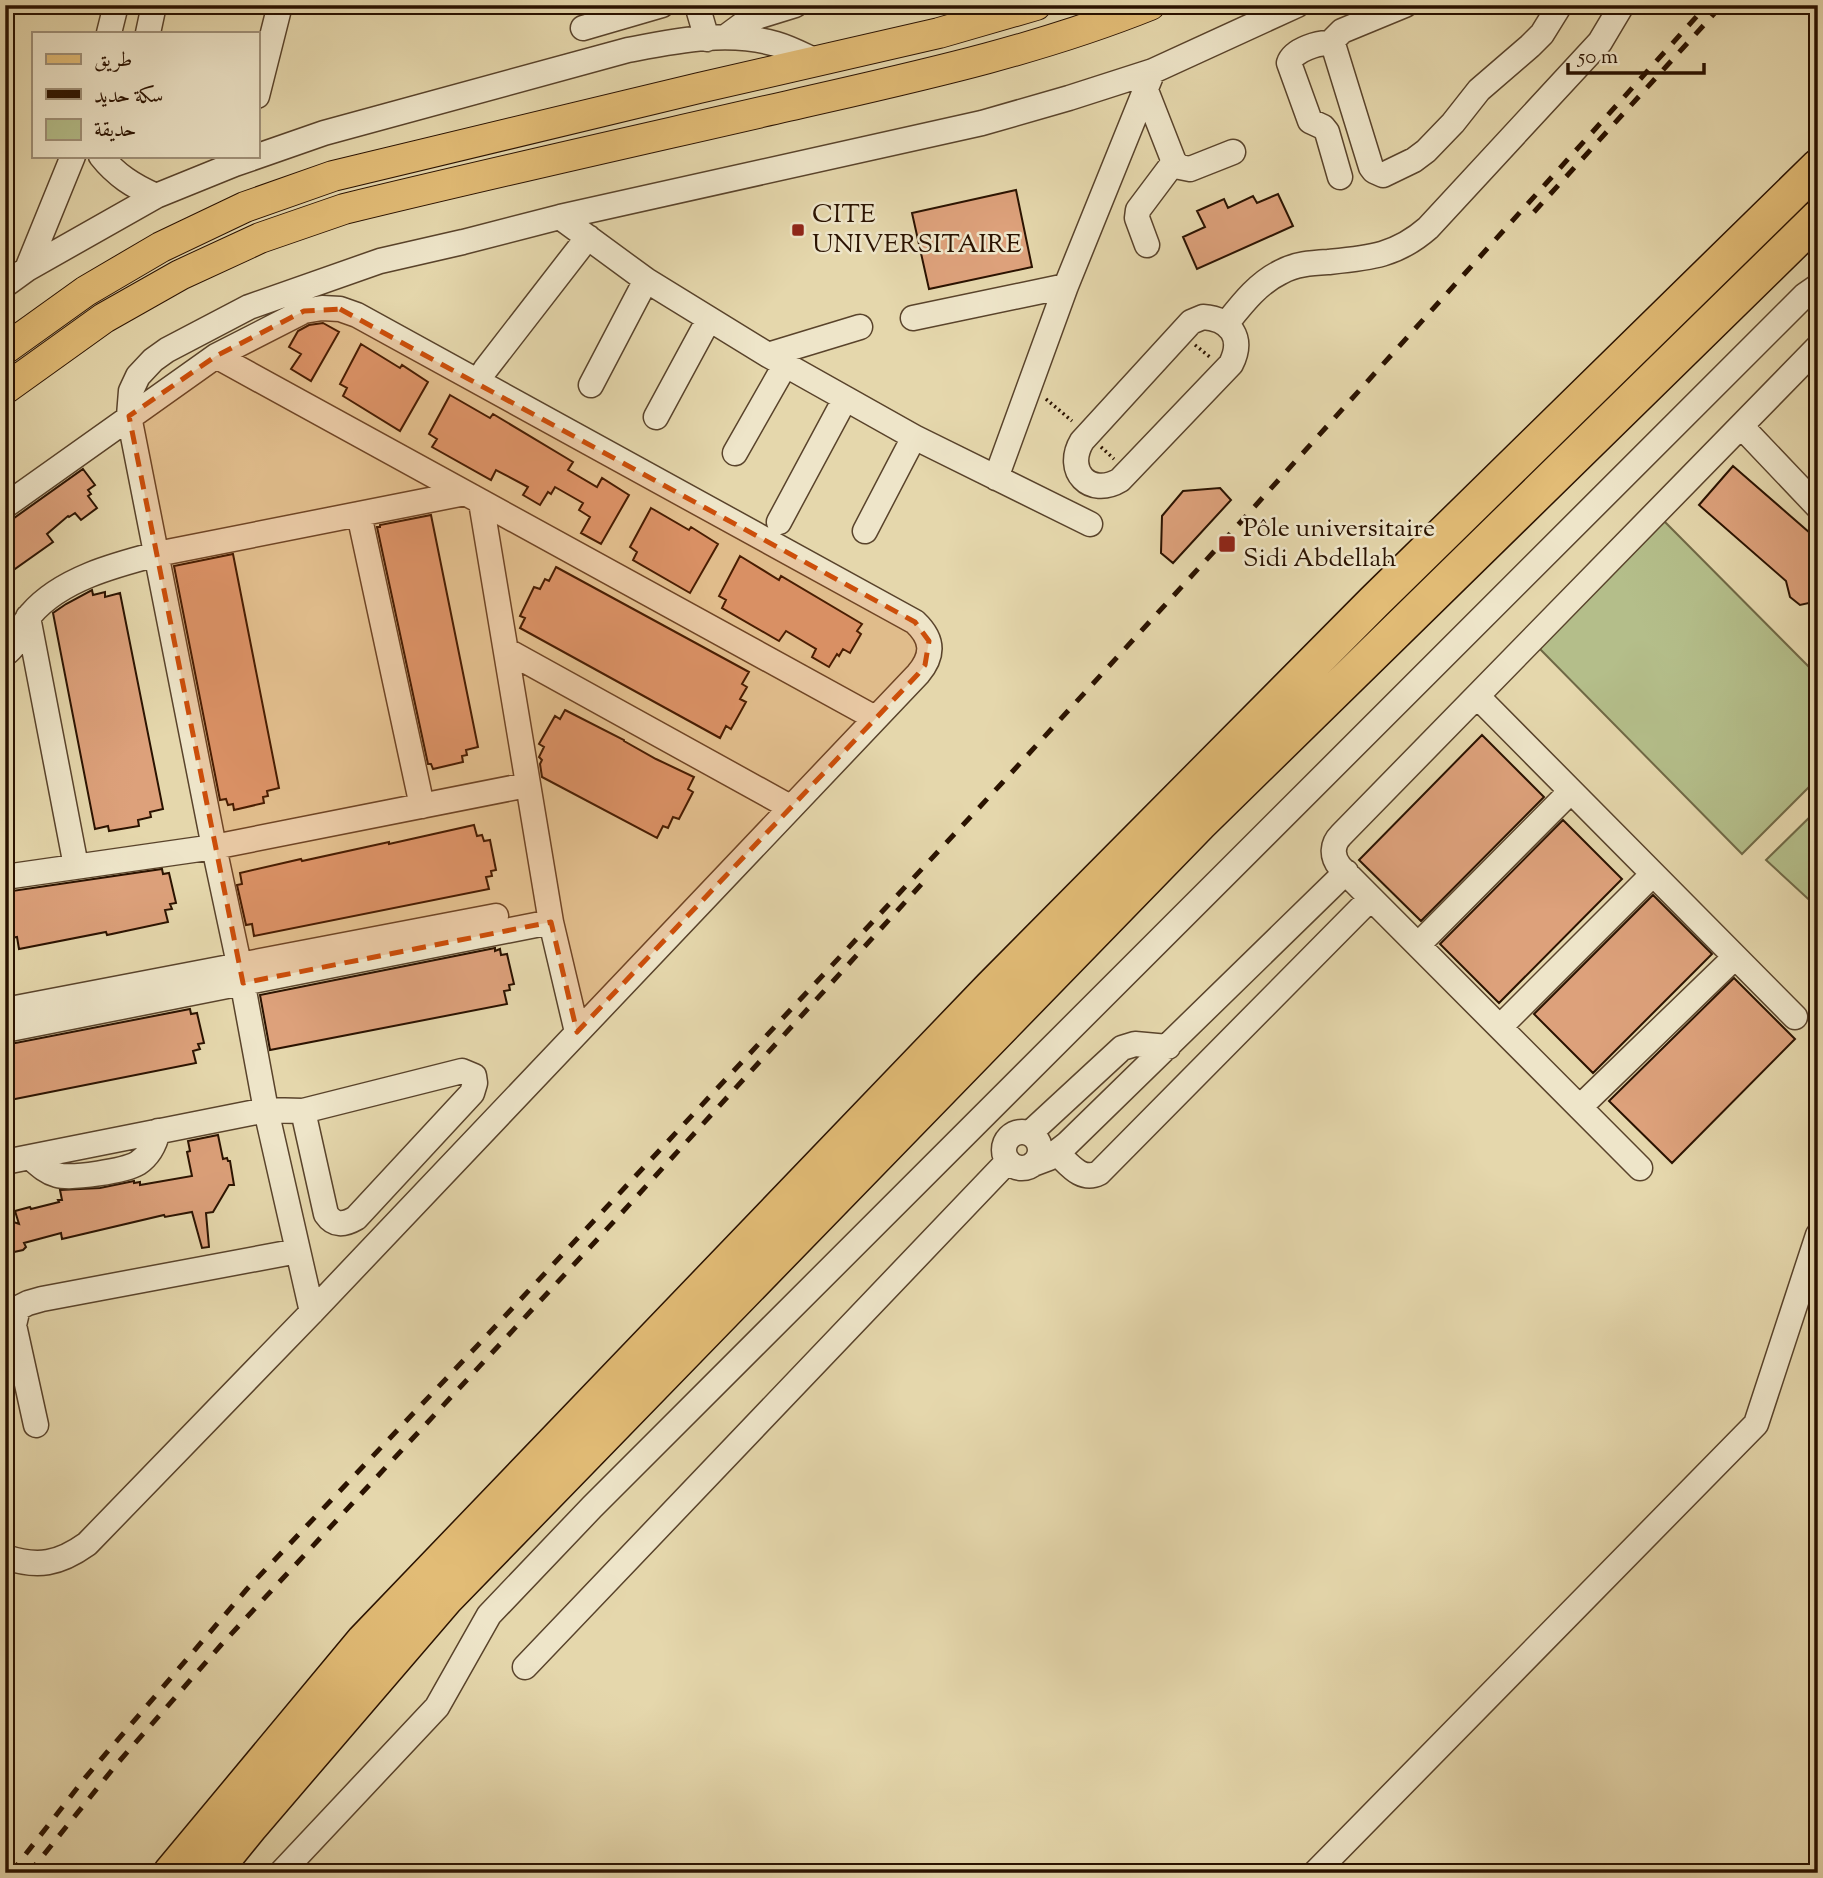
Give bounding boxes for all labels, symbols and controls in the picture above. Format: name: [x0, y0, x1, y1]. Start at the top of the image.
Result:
legend: [32, 32, 259, 158]
scale bar: [1568, 32, 1704, 76]
text: 50 m: [1577, 43, 1618, 73]
text: طريق: [94, 46, 132, 76]
text: سكة حديد: [94, 82, 163, 112]
text: حديقة: [94, 116, 137, 146]
place label: CITE UNIVERSITAIRE: [812, 197, 1022, 264]
marker: CITE UNIVERSITAIRE: [790, 222, 806, 238]
place label: Pôle universitaire Sidi Abdellah: [1243, 511, 1435, 578]
marker: Pôle universitaire Sidi Abdellah: [1217, 534, 1237, 554]

